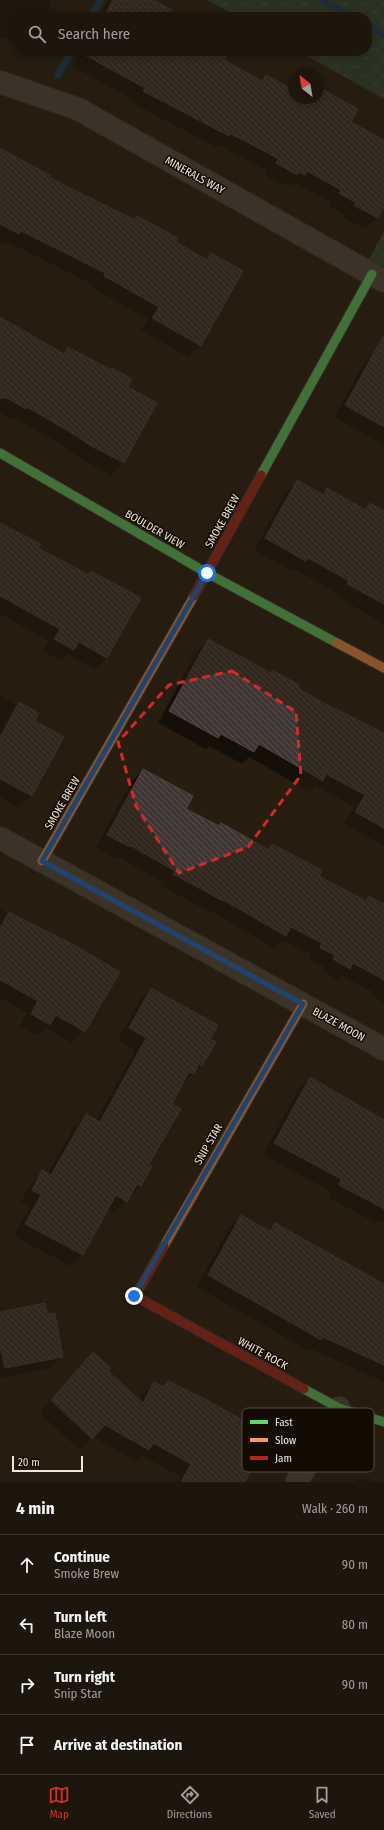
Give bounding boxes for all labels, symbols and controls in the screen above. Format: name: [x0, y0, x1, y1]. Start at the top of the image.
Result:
search box: [12, 12, 372, 56]
icon: search: [26, 23, 48, 45]
text: Search here: [58, 25, 130, 43]
north arrow: [288, 68, 324, 104]
street label: MINERALS WAY: [163, 154, 227, 197]
street label: SMOKE BREW: [202, 492, 242, 550]
street label: BOULDER VIEW: [123, 507, 187, 552]
route start: [198, 564, 216, 582]
street label: SMOKE BREW: [42, 774, 83, 832]
street label: BLAZE MOON: [310, 1005, 367, 1044]
street label: SNIP STAR: [192, 1122, 225, 1167]
route end: [125, 1287, 143, 1305]
street label: WHITE ROCK: [236, 1334, 290, 1373]
legend: [242, 1408, 374, 1472]
text: Fast: [275, 1416, 293, 1429]
text: Slow: [275, 1434, 296, 1447]
text: Jam: [275, 1452, 292, 1465]
scale bar: [12, 1454, 83, 1473]
text: 20 m: [18, 1456, 40, 1469]
text: 4 min: [16, 1498, 55, 1519]
text: Walk · 260 m: [302, 1501, 368, 1516]
text: Continue: [54, 1548, 110, 1566]
icon: ahead: [16, 1554, 38, 1576]
text: 90 m: [342, 1557, 368, 1572]
text: Smoke Brew: [54, 1566, 119, 1581]
text: Turn left: [54, 1608, 107, 1626]
icon: left: [16, 1614, 38, 1636]
text: 80 m: [342, 1617, 368, 1632]
text: Blaze Moon: [54, 1626, 115, 1641]
text: Turn right: [54, 1668, 115, 1686]
icon: right: [16, 1674, 38, 1696]
text: 90 m: [342, 1677, 368, 1692]
text: Snip Star: [54, 1686, 102, 1701]
icon: arrive: [16, 1734, 38, 1756]
text: Arrive at destination: [54, 1736, 182, 1754]
tab: Map: [48, 1784, 70, 1821]
tab: Directions: [167, 1784, 212, 1821]
tab: Saved: [309, 1784, 336, 1821]

